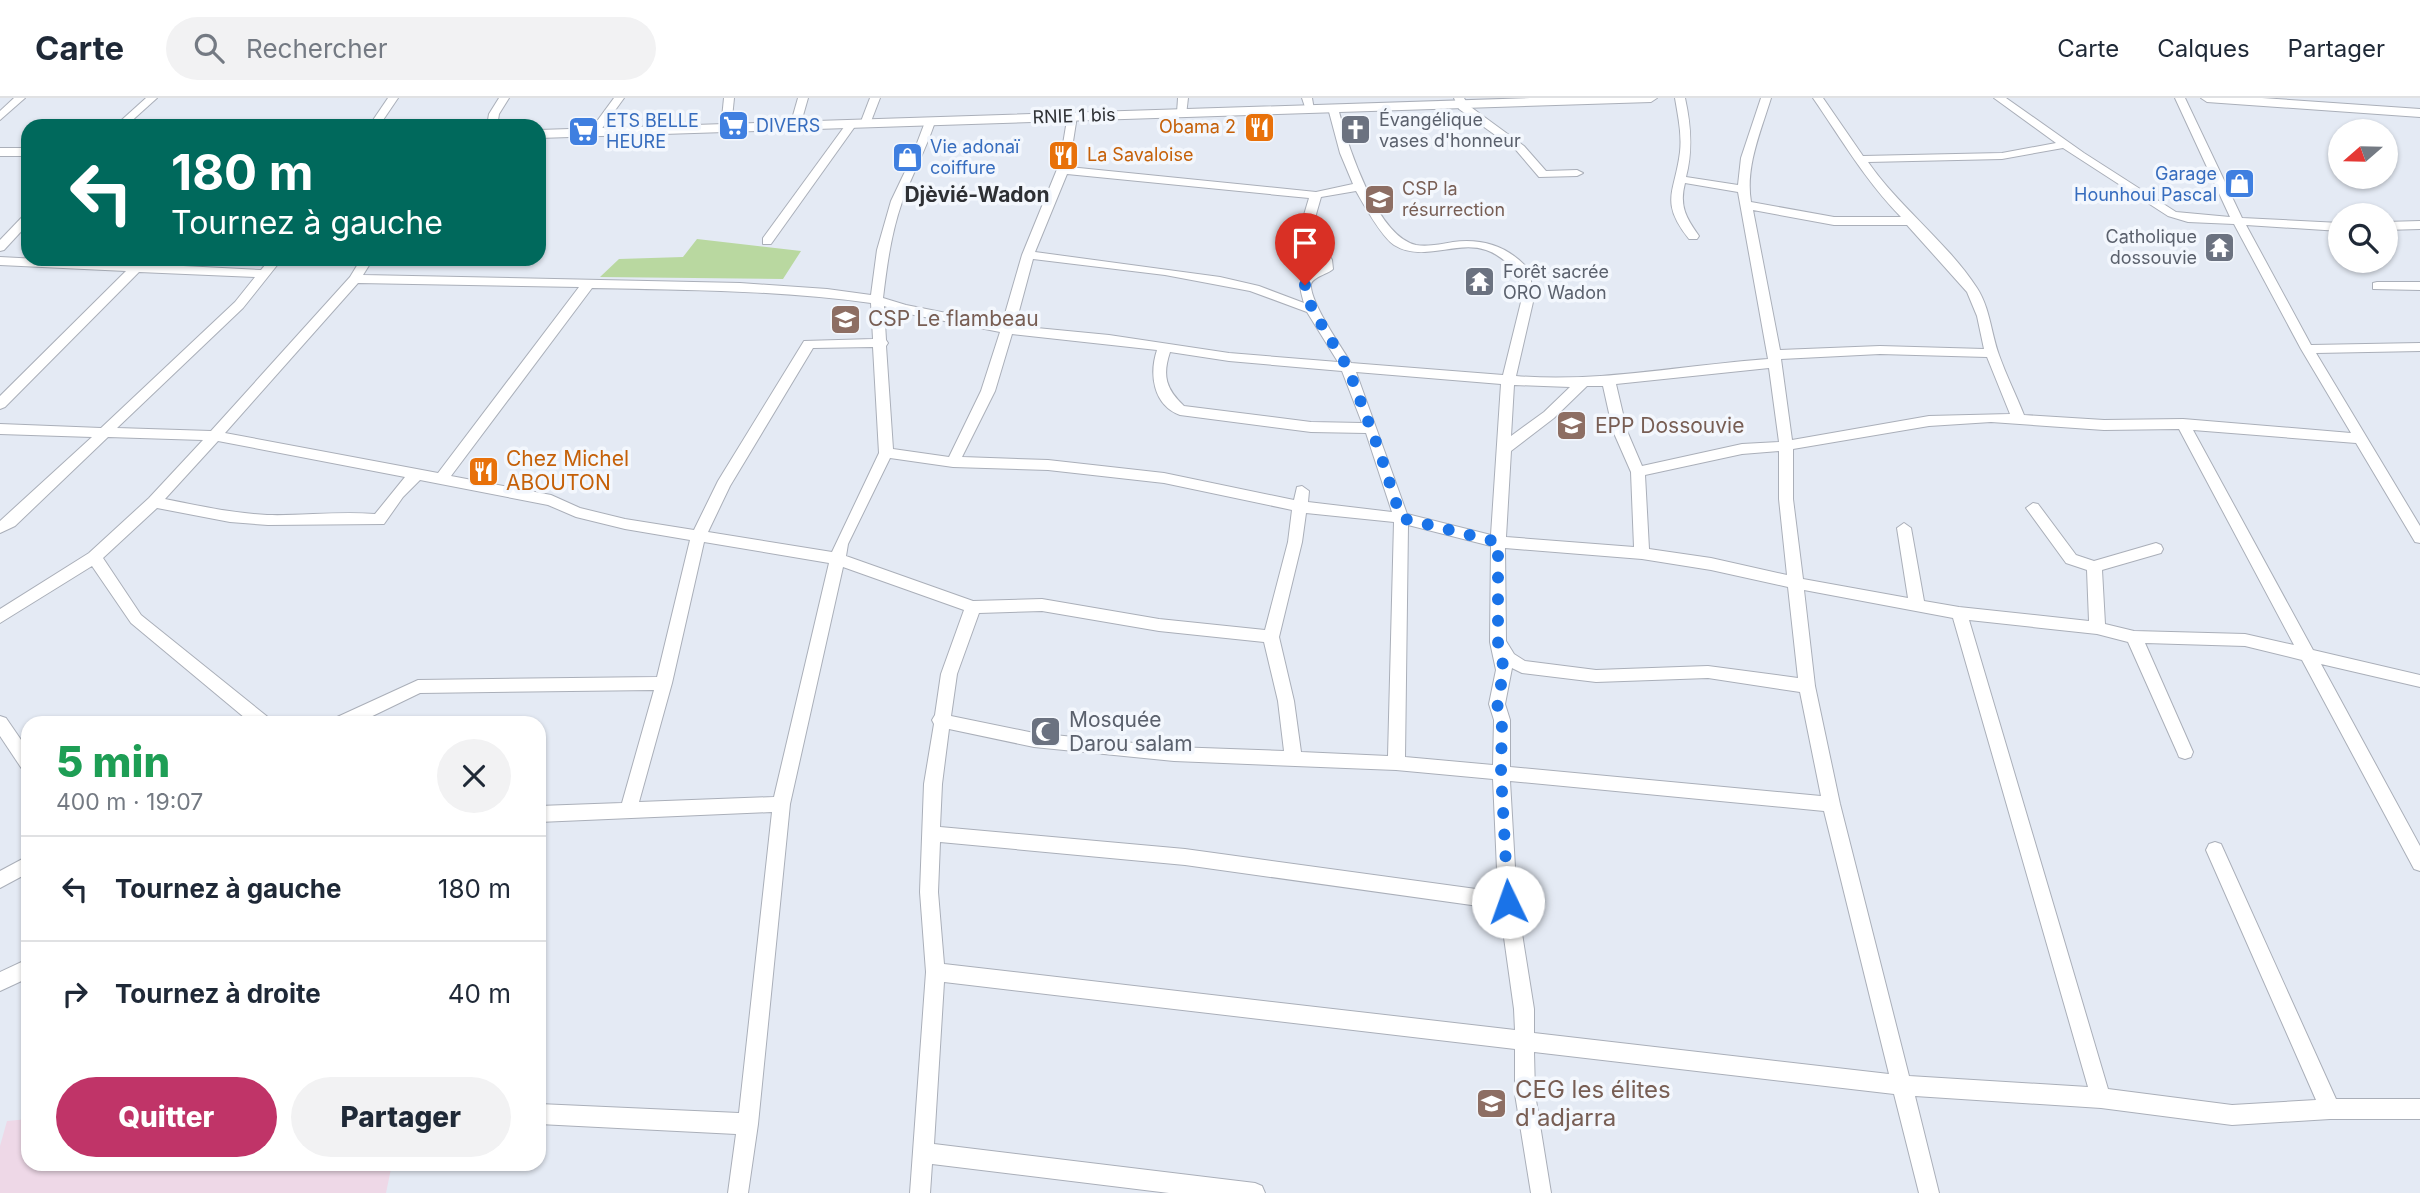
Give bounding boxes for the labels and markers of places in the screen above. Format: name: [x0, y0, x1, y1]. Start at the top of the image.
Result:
place label: Évangélique vases d'honneur: [1379, 108, 1521, 151]
supermarket icon: DIVERS: [716, 109, 750, 143]
place label: ETS BELLE HEURE: [606, 110, 699, 152]
restaurant icon: Obama 2: [1242, 110, 1276, 144]
church icon: Évangélique vases d'honneur: [1339, 113, 1373, 147]
supermarket icon: ETS BELLE HEURE: [566, 114, 600, 148]
place label: DIVERS: [756, 115, 820, 136]
place label: Obama 2: [1159, 116, 1236, 137]
place label: Vie adonaï coiffure: [930, 136, 1021, 178]
restaurant icon: La Savaloise: [1047, 138, 1081, 172]
shop icon: Vie adonaï coiffure: [890, 140, 924, 174]
place label: La Savaloise: [1087, 144, 1193, 165]
place label: Garage Hounhoui Pascal: [2074, 163, 2217, 205]
shop icon: Garage Hounhoui Pascal: [2223, 167, 2257, 201]
place label: CSP la résurrection: [1402, 178, 1505, 220]
school or university icon: CSP la résurrection: [1362, 182, 1396, 216]
pin: [1275, 213, 1335, 285]
place label: Catholique dossouvie: [2106, 226, 2197, 268]
temple icon: Catholique dossouvie: [2203, 230, 2237, 264]
place label: Forêt sacrée ORO Wadon: [1503, 261, 1609, 303]
temple icon: Forêt sacrée ORO Wadon: [1463, 265, 1497, 299]
school or university icon: CSP Le flambeau: [828, 302, 862, 336]
place label: CSP Le flambeau: [868, 306, 1039, 331]
school or university icon: EPP Dossouvie: [1555, 409, 1589, 443]
place label: EPP Dossouvie: [1595, 413, 1744, 438]
place label: Chez Michel ABOUTON: [506, 446, 629, 495]
restaurant icon: Chez Michel ABOUTON: [466, 454, 500, 488]
place label: Mosquée Darou salam: [1069, 707, 1193, 756]
mosque icon: Mosquée Darou salam: [1029, 715, 1063, 749]
place label: CEG les élites d'adjarra: [1515, 1075, 1671, 1132]
school or university icon: CEG les élites d'adjarra: [1475, 1087, 1509, 1121]

